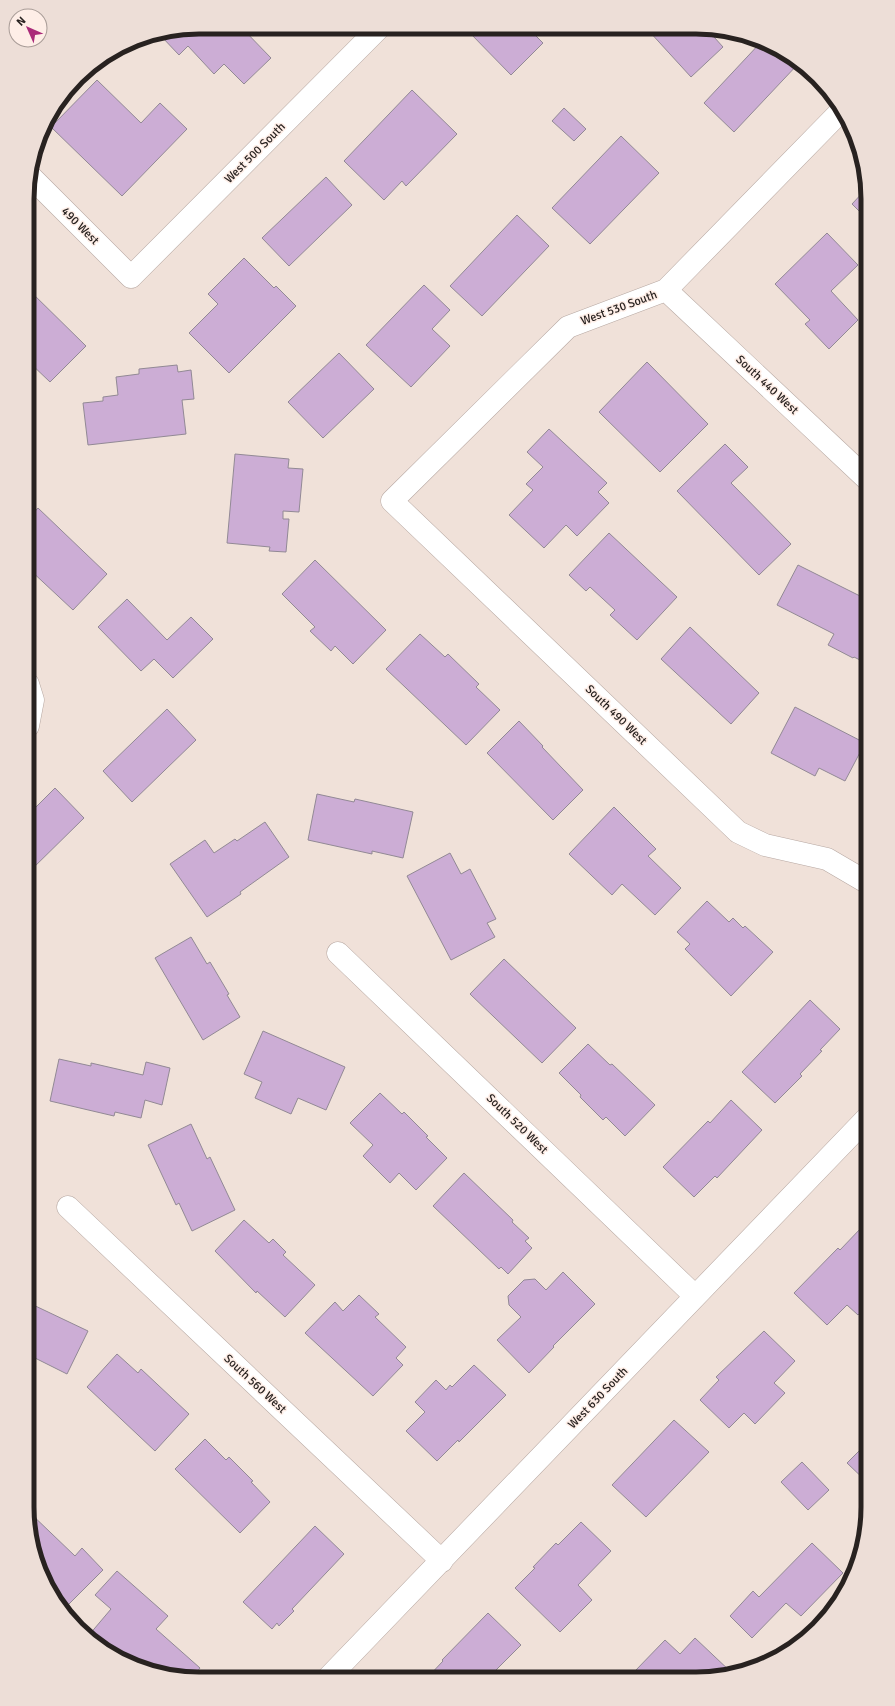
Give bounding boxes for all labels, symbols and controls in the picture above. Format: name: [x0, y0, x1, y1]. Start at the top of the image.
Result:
north arrow: [8, 8, 48, 48]
text: N: [14, 14, 29, 29]
street label: West 500 South: [221, 119, 289, 187]
street label: 490 West: [58, 204, 102, 248]
street label: West 530 South: [579, 287, 659, 329]
street label: South 440 West: [733, 352, 801, 418]
street label: South 490 West: [582, 682, 650, 748]
street label: South 520 West: [483, 1091, 551, 1157]
street label: South 560 West: [221, 1351, 289, 1417]
street label: West 630 South: [565, 1364, 631, 1432]

